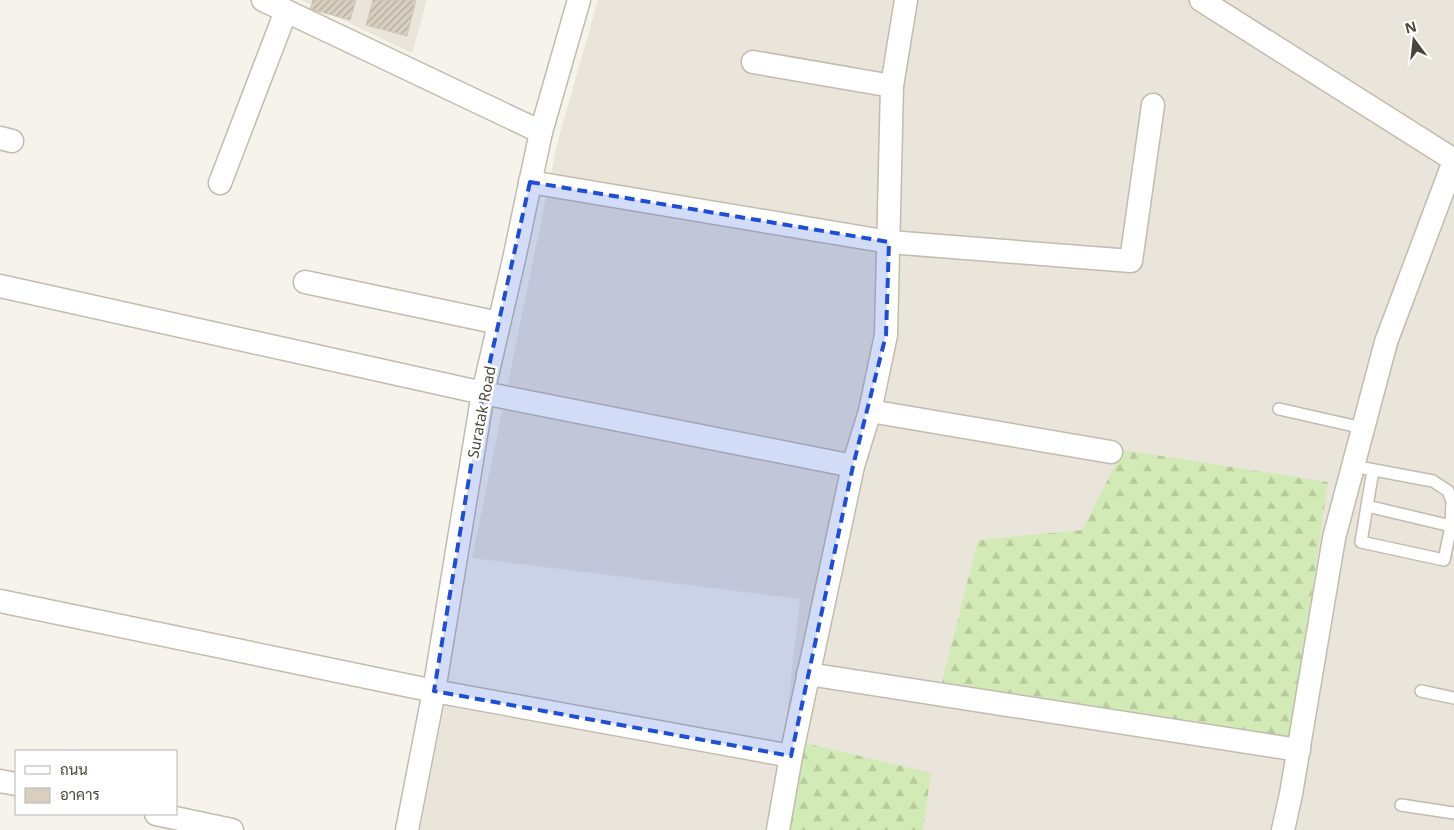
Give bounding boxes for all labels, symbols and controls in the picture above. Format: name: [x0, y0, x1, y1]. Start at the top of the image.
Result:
north arrow: [1389, 15, 1439, 65]
text: N: [1403, 16, 1418, 38]
street label: Suratak Road: [462, 364, 500, 460]
legend: [15, 750, 178, 815]
text: ถนน: [60, 759, 88, 779]
text: อาคาร: [60, 784, 100, 804]

